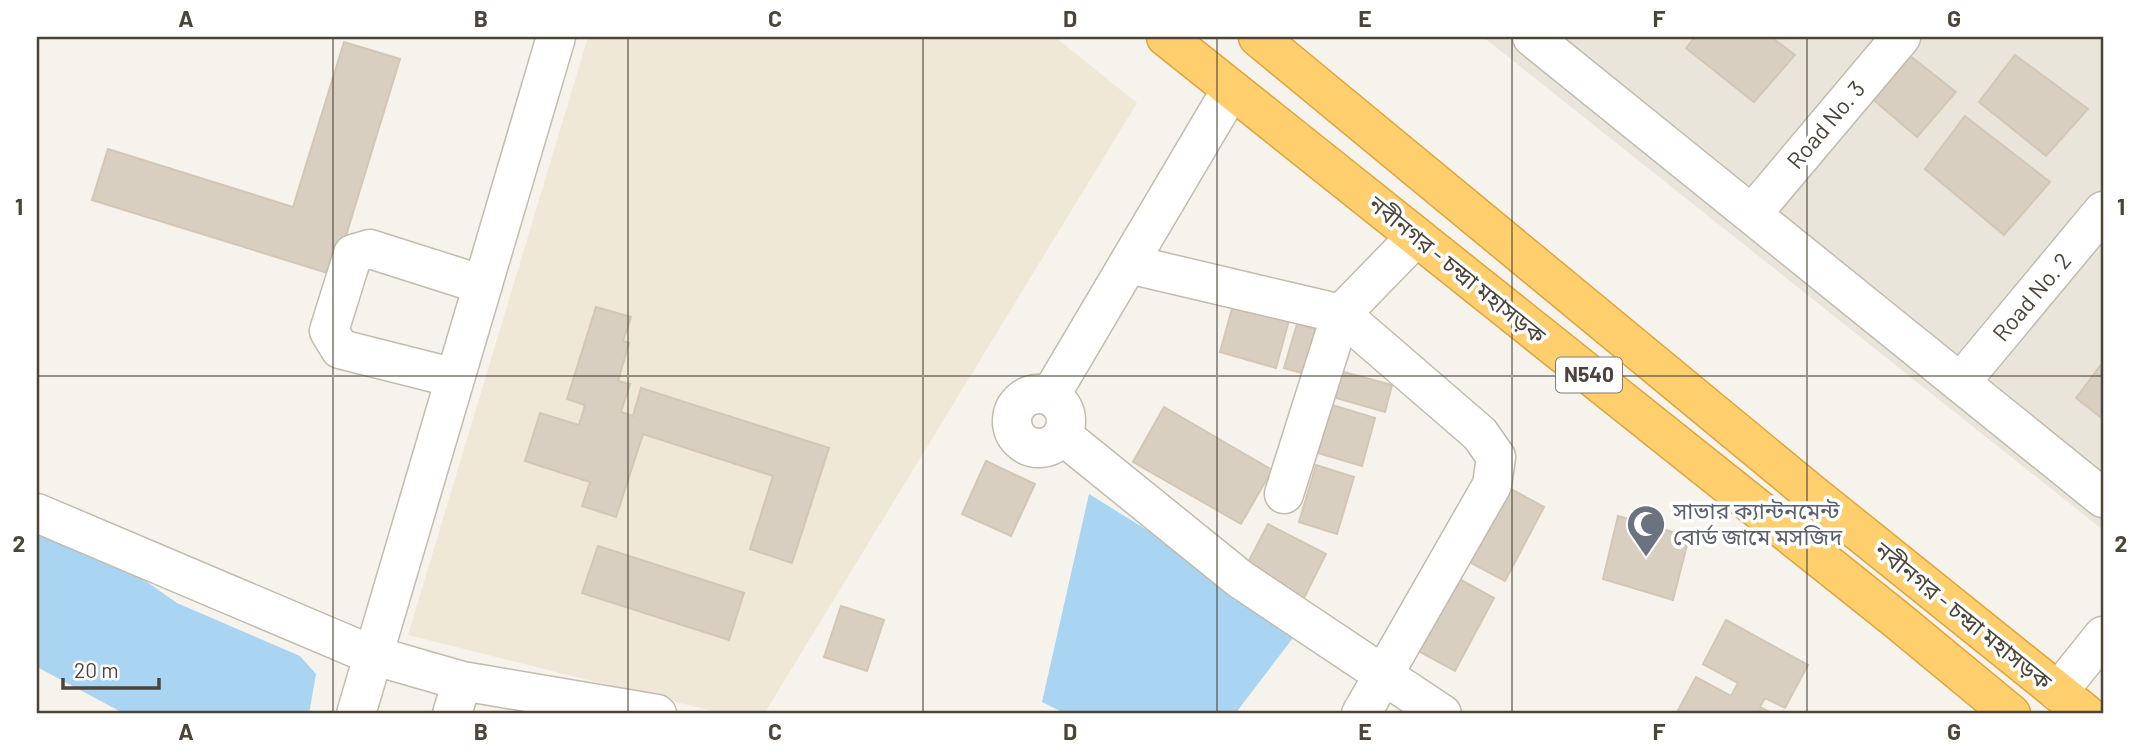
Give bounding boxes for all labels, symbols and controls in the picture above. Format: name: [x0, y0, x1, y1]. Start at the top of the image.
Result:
text: A: [178, 4, 194, 32]
text: B: [474, 4, 488, 32]
text: C: [768, 4, 782, 32]
text: D: [1063, 4, 1077, 32]
text: E: [1358, 4, 1372, 32]
text: F: [1653, 4, 1666, 32]
text: G: [1947, 4, 1961, 32]
street label: Road No. 3: [1780, 75, 1870, 174]
street label: নবীনগর - চন্দ্রা মহাসড়ক: [1363, 189, 1552, 349]
text: 1: [15, 192, 23, 220]
text: 1: [2117, 192, 2125, 220]
street label: Road No. 2: [1986, 247, 2076, 346]
road number: N540: [1556, 358, 1622, 392]
place label: সাভার ক্যান্টনমেন্ট বোর্ড জামে মসজিদ: [1672, 496, 1842, 550]
mosque icon: সাভার ক্যান্টনমেন্ট বোর্ড জামে মসজিদ: [1625, 503, 1667, 558]
text: 2: [13, 529, 25, 557]
text: 2: [2115, 529, 2127, 557]
street label: নবীনগর - চন্দ্রা মহাসড়ক: [1869, 535, 2058, 695]
scale bar: [63, 646, 159, 690]
text: 20 m: [74, 657, 119, 682]
text: A: [178, 717, 194, 745]
text: B: [474, 717, 488, 745]
text: C: [768, 717, 782, 745]
text: D: [1063, 717, 1077, 745]
text: E: [1358, 717, 1372, 745]
text: F: [1653, 717, 1666, 745]
text: G: [1947, 717, 1961, 745]

